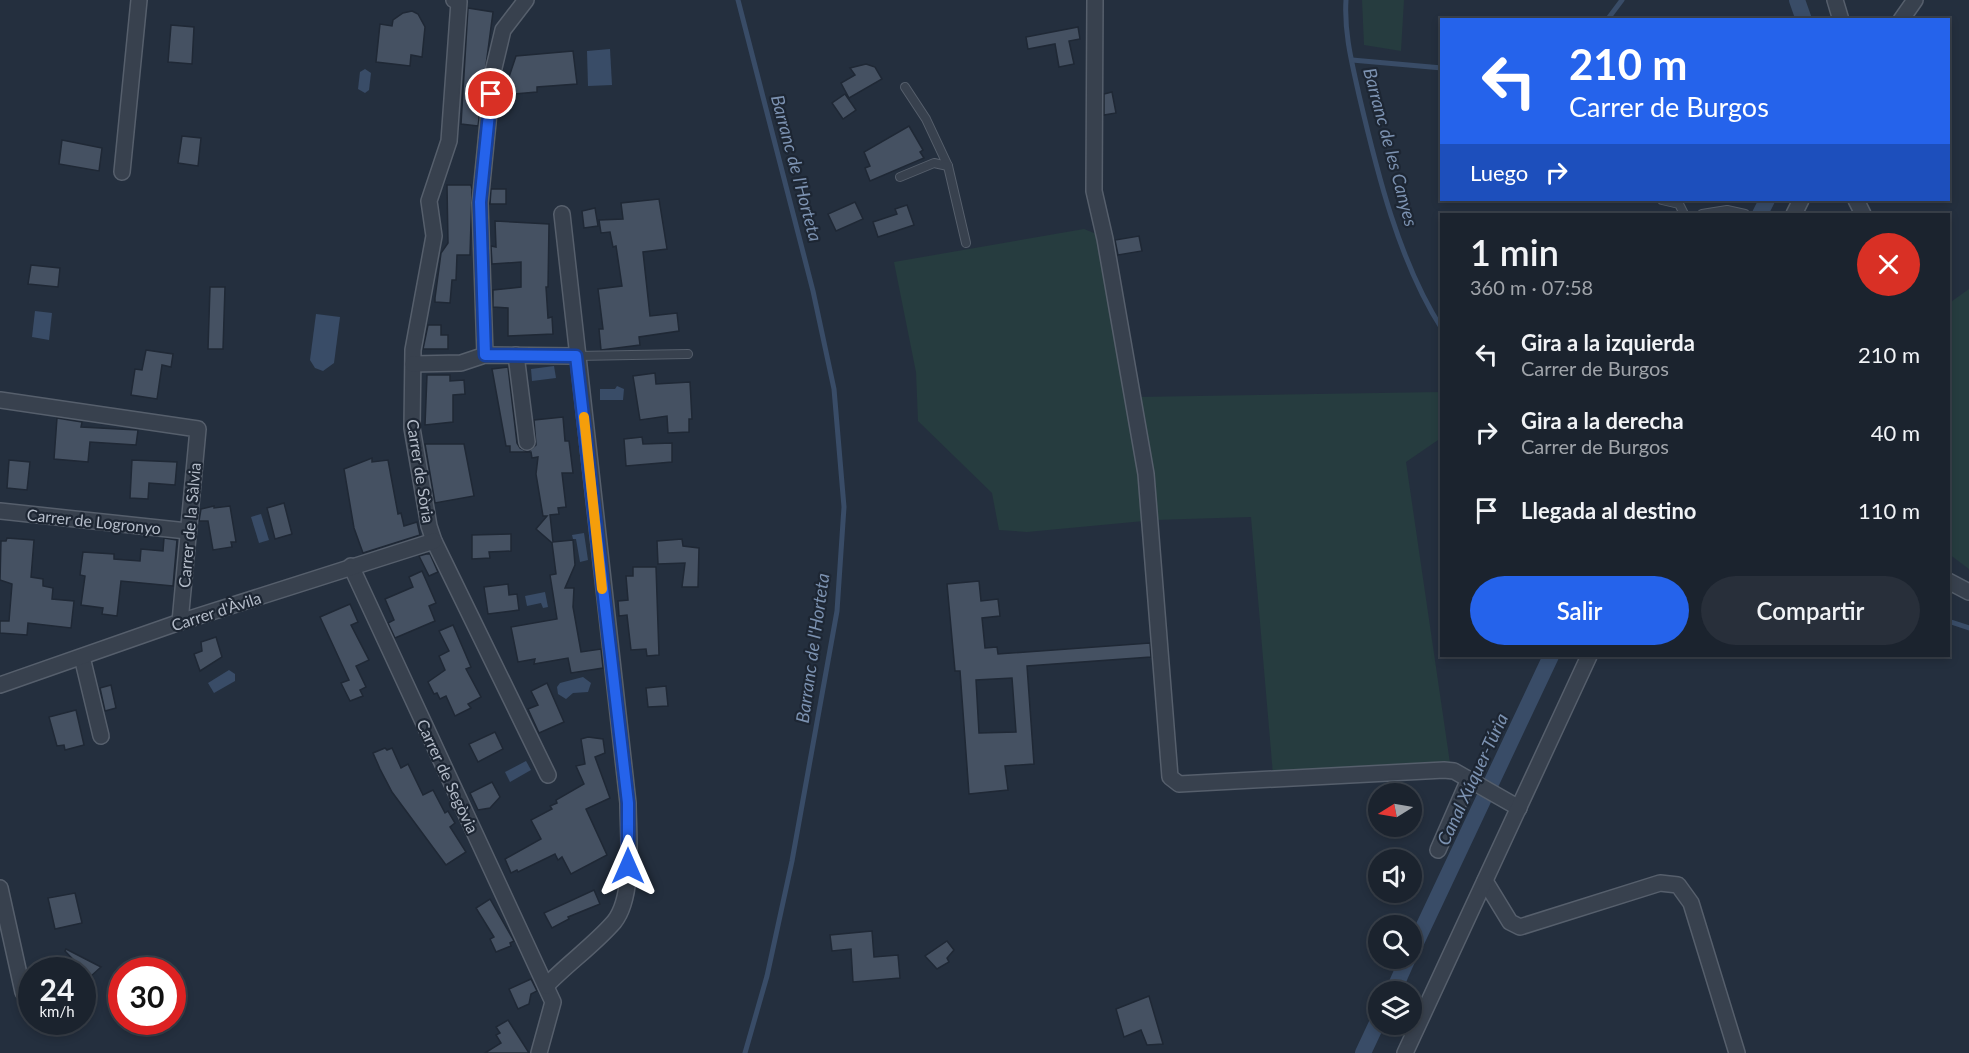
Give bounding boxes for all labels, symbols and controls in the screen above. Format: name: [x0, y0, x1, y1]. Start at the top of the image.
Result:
text: 210 m: [1569, 39, 1687, 89]
icon: left: [1470, 42, 1548, 120]
water label: Barranc de les Canyes: [1359, 65, 1423, 229]
pin: [465, 68, 516, 119]
icon: arrive: [474, 77, 507, 110]
text: Carrer de Burgos: [1569, 90, 1769, 123]
water label: Barranc de l'Horteta: [767, 92, 827, 244]
icon: right: [1540, 156, 1573, 189]
text: Luego: [1470, 159, 1528, 186]
text: 1 min: [1470, 230, 1559, 274]
button: close: [1857, 233, 1920, 296]
text: 360 m · 07:58: [1470, 275, 1593, 299]
text: Gira a la izquierda: [1521, 329, 1695, 356]
icon: left: [1470, 338, 1503, 371]
text: 210 m: [1858, 341, 1920, 368]
text: Carrer de Burgos: [1521, 356, 1669, 380]
text: Gira a la derecha: [1521, 407, 1684, 434]
icon: right: [1470, 416, 1503, 449]
street label: Carrer de Sòria: [403, 418, 439, 524]
text: 40 m: [1871, 419, 1920, 446]
text: Carrer de Burgos: [1521, 434, 1669, 458]
street label: Carrer de la Sàlvia: [174, 462, 204, 588]
icon: arrive: [1470, 494, 1503, 527]
text: Llegada al destino: [1521, 497, 1697, 524]
text: 110 m: [1858, 497, 1920, 524]
street label: Carrer de Logronyo: [26, 505, 162, 537]
water label: Barranc de l'Horteta: [791, 572, 833, 724]
button: Salir: [1470, 576, 1689, 645]
button: Compartir: [1701, 576, 1920, 645]
street label: Carrer d'Àvila: [169, 588, 263, 634]
water label: Canal Xúquer-Túria: [1432, 710, 1512, 848]
street label: Carrer de Segòvia: [413, 716, 483, 836]
north arrow: [1368, 783, 1422, 837]
map controls: [1368, 783, 1422, 1035]
position arrow: [596, 834, 660, 898]
button: sound: [1368, 849, 1422, 903]
button: search: [1368, 915, 1422, 969]
speed limit sign: 30: [108, 957, 186, 1035]
text: 24: [40, 971, 74, 1007]
button: layers: [1368, 981, 1422, 1035]
text: km/h: [39, 1002, 75, 1020]

